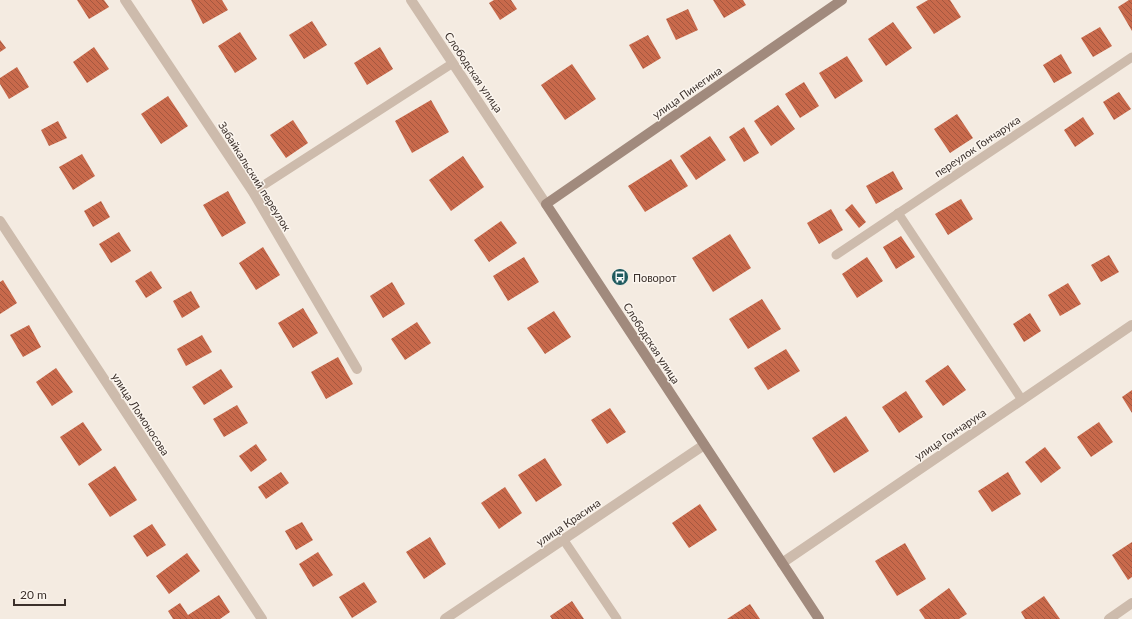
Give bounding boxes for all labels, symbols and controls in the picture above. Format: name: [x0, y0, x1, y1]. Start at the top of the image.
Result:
street label: Слободская улица: [442, 29, 506, 115]
street label: улица Пинегина: [650, 63, 724, 121]
street label: переулок Гончарука: [932, 112, 1022, 180]
street label: Забайкальский переулок: [216, 119, 294, 233]
bus stop icon: Поворот: [610, 267, 630, 287]
place label: Поворот: [633, 271, 677, 284]
street label: Слободская улица: [621, 300, 683, 386]
street label: улица Ломоносова: [109, 370, 173, 458]
street label: улица Гончарука: [912, 405, 988, 463]
street label: улица Красина: [533, 496, 603, 548]
scale bar: [14, 581, 65, 607]
text: 20 m: [20, 587, 47, 602]

